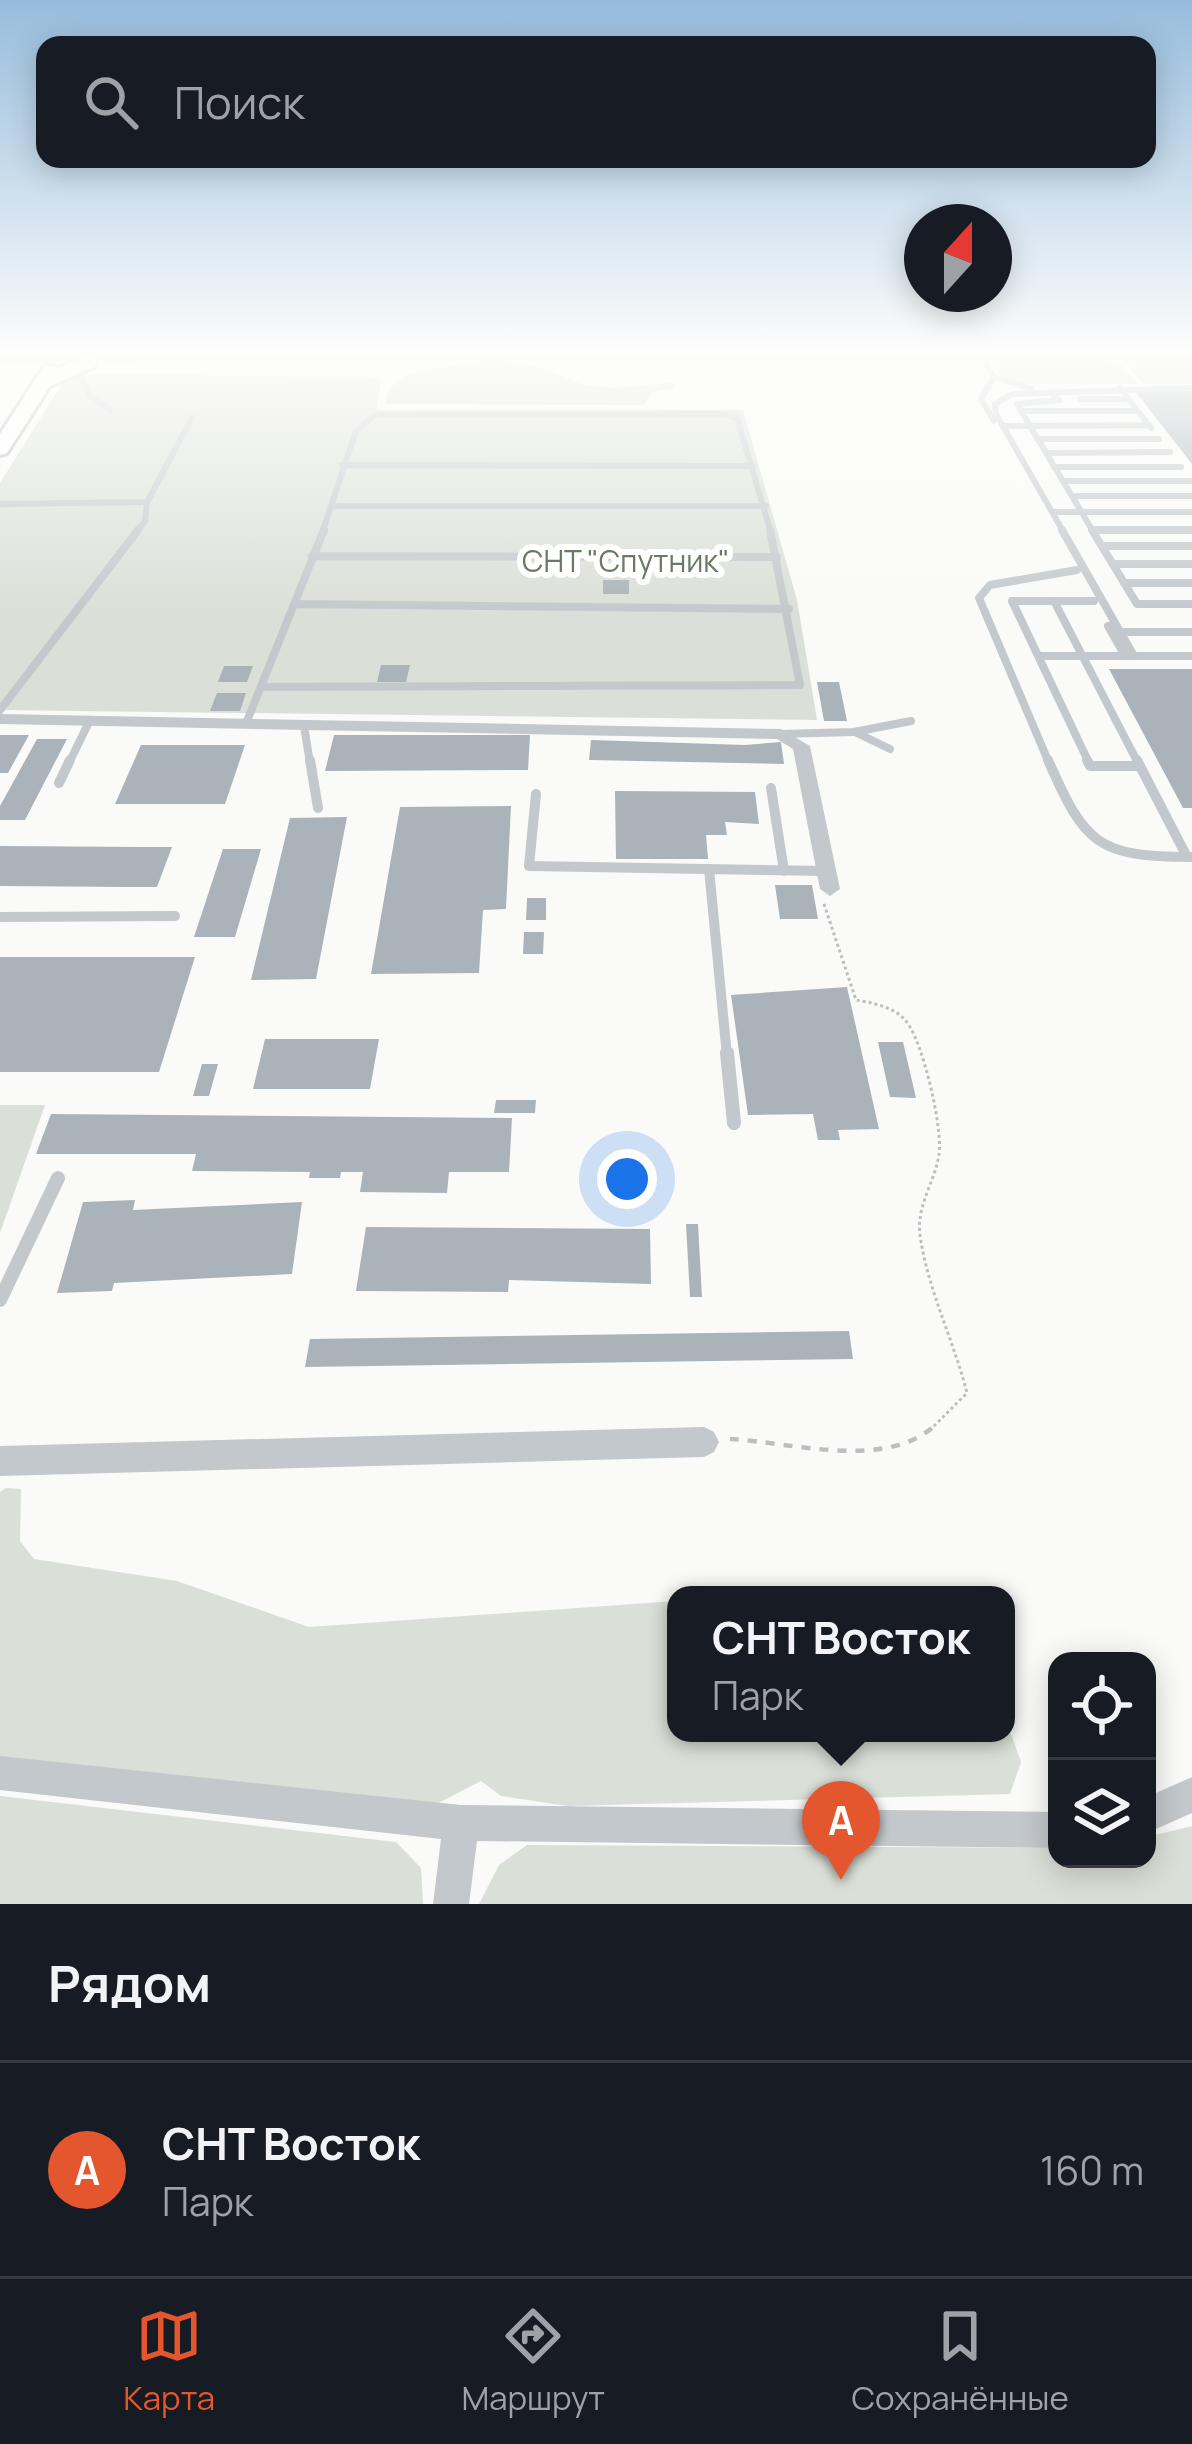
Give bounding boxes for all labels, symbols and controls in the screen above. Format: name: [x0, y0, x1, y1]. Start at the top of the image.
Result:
search box: [36, 36, 1156, 168]
icon: search: [78, 69, 144, 135]
text: Поиск: [174, 71, 305, 133]
north arrow: [904, 204, 1012, 312]
park label: СНТ "Спутник": [522, 540, 730, 581]
your location: [597, 1149, 657, 1209]
popup: [667, 1586, 1015, 1742]
text: СНТ Восток: [712, 1606, 970, 1668]
map controls: [1048, 1652, 1156, 1868]
button: locate: [1048, 1652, 1156, 1760]
text: Парк: [712, 1668, 803, 1722]
button: layers: [1048, 1760, 1156, 1868]
pin: A: [802, 1781, 880, 1880]
text: Рядом: [48, 1948, 211, 2017]
text: СНТ Восток: [162, 2112, 420, 2174]
text: A: [74, 2143, 100, 2197]
text: 160 m: [1040, 2143, 1144, 2197]
text: Парк: [162, 2174, 253, 2228]
tab: Карта: [123, 2303, 215, 2420]
tab: Маршрут: [461, 2303, 605, 2420]
tab: Сохранённые: [852, 2303, 1069, 2420]

